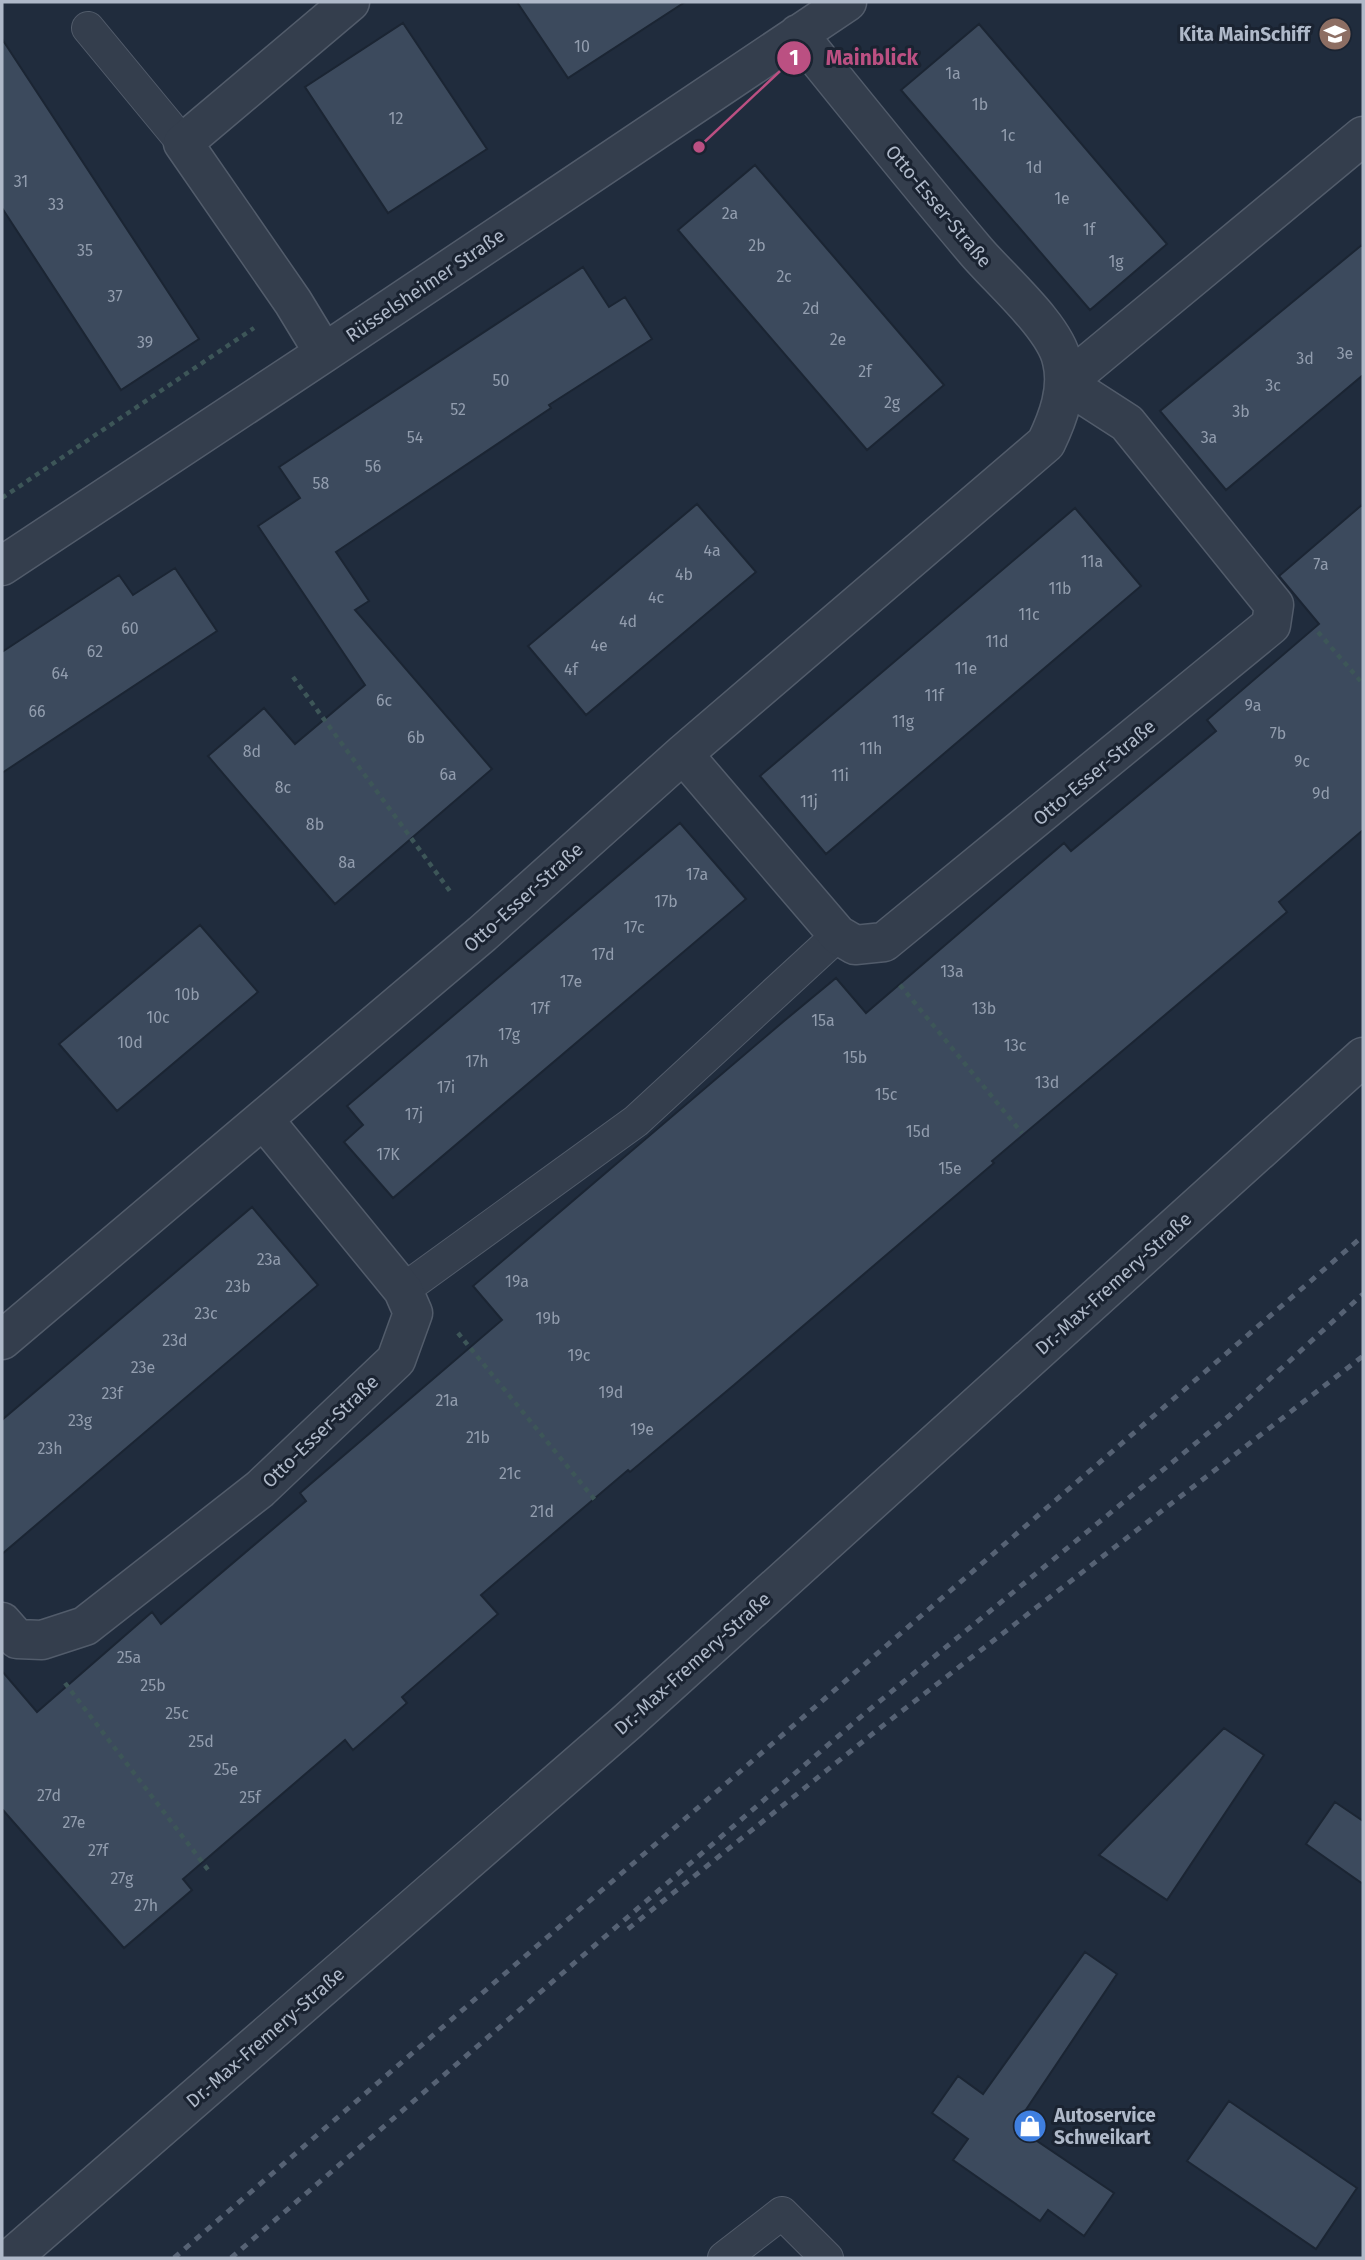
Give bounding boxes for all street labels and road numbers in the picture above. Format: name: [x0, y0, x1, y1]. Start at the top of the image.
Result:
street label: Otto-Esser-Straße: [881, 140, 997, 272]
street label: Rüsselsheimer Straße: [341, 224, 509, 347]
street label: Otto-Esser-Straße: [1028, 714, 1160, 830]
street label: Otto-Esser-Straße: [459, 838, 588, 957]
street label: Dr.-Max-Fremery-Straße: [1030, 1207, 1196, 1360]
street label: Otto-Esser-Straße: [257, 1370, 383, 1493]
street label: Dr.-Max-Fremery-Straße: [609, 1587, 775, 1740]
street label: Dr.-Max-Fremery-Straße: [181, 1962, 349, 2112]

